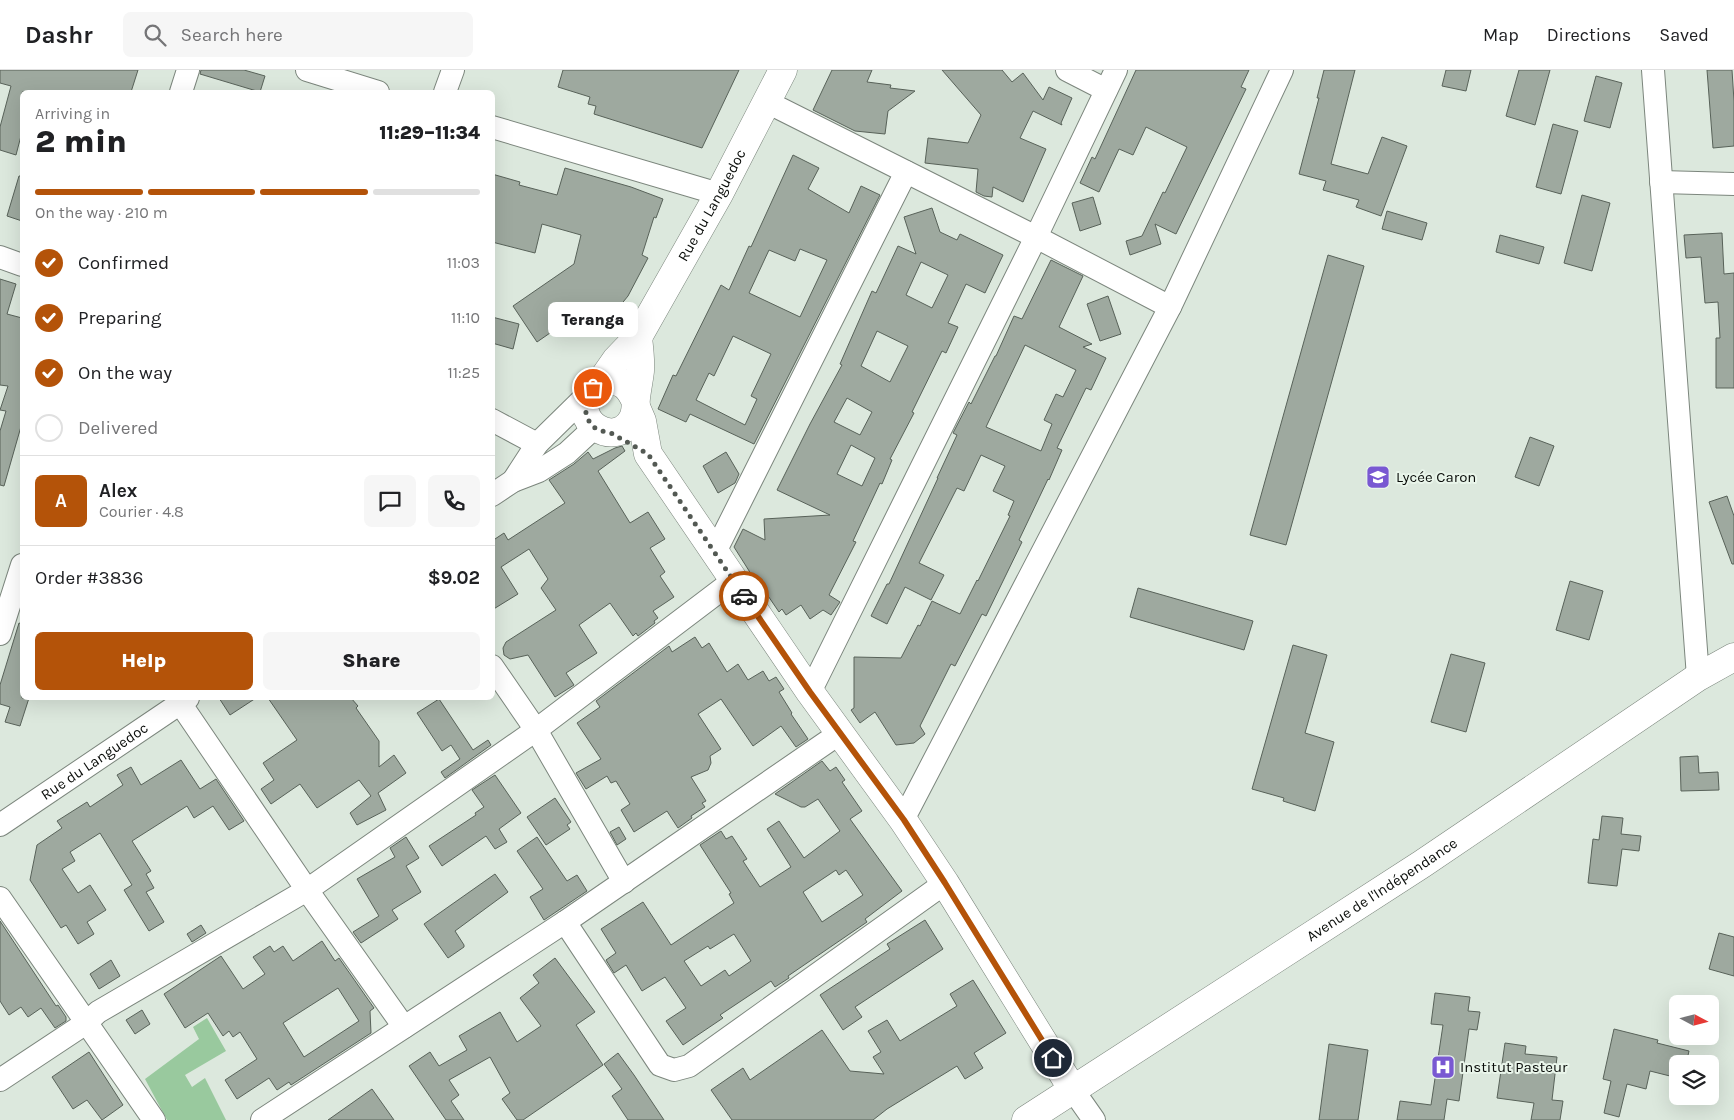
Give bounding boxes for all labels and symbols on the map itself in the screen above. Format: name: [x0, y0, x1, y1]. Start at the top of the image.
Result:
street label: Rue du Languedoc: [674, 146, 750, 265]
callout: Teranga: [548, 303, 638, 338]
pin: [572, 367, 614, 409]
school or university icon: Lycée Caron: [1365, 464, 1391, 490]
place label: Lycée Caron: [1396, 468, 1476, 486]
courier: [719, 571, 769, 621]
street label: Rue du Languedoc: [37, 719, 152, 804]
street label: Avenue de l'Indépendance: [1303, 834, 1461, 945]
north arrow: [1669, 995, 1719, 1045]
pin: [1032, 1037, 1074, 1079]
hospital icon: Institut Pasteur: [1430, 1054, 1456, 1080]
place label: Institut Pasteur: [1460, 1058, 1568, 1076]

